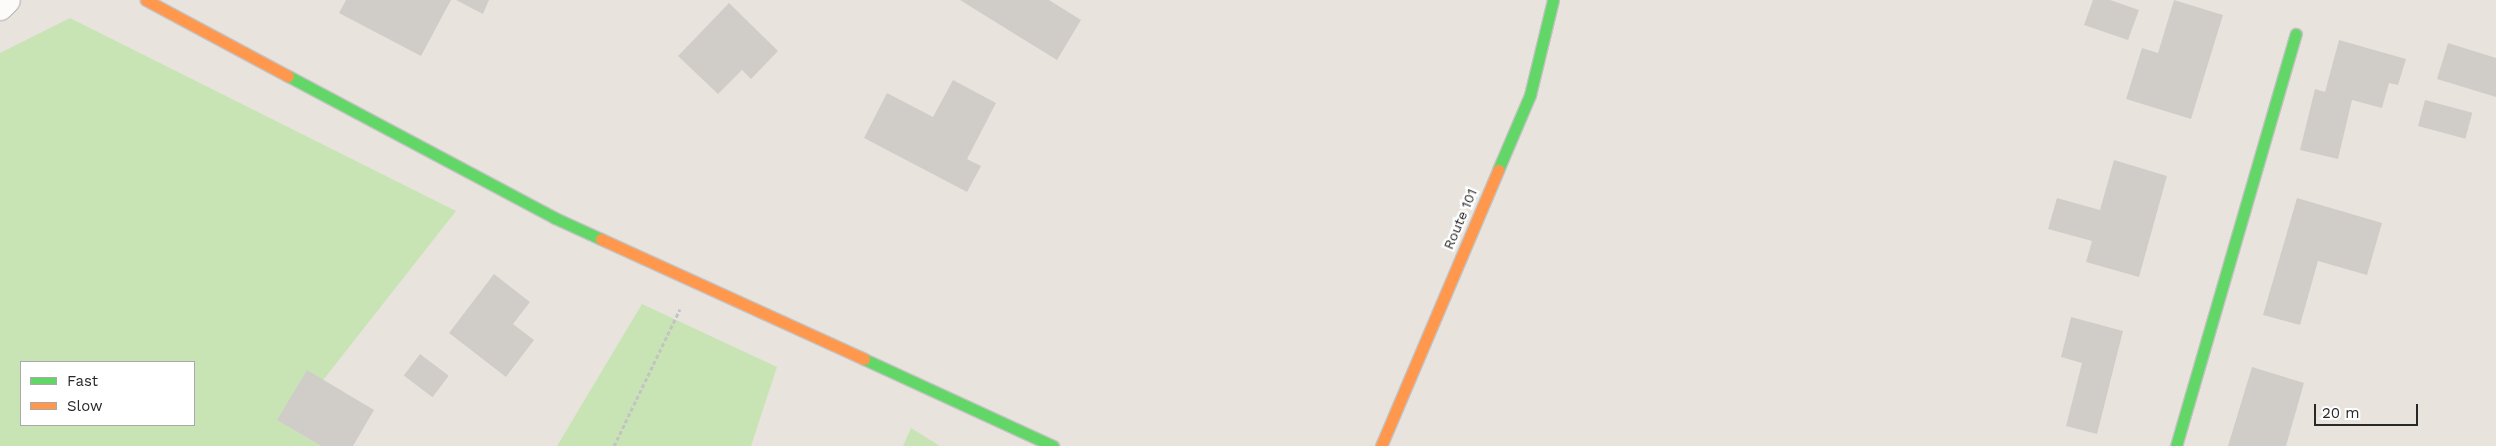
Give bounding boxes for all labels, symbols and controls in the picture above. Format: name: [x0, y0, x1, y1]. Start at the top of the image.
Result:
street label: Route 101: [1440, 186, 1480, 252]
legend: [20, 361, 195, 426]
text: Fast: [67, 372, 98, 390]
scale bar: [2316, 394, 2420, 426]
text: Slow: [67, 397, 103, 415]
text: 20 m: [2322, 404, 2360, 422]

